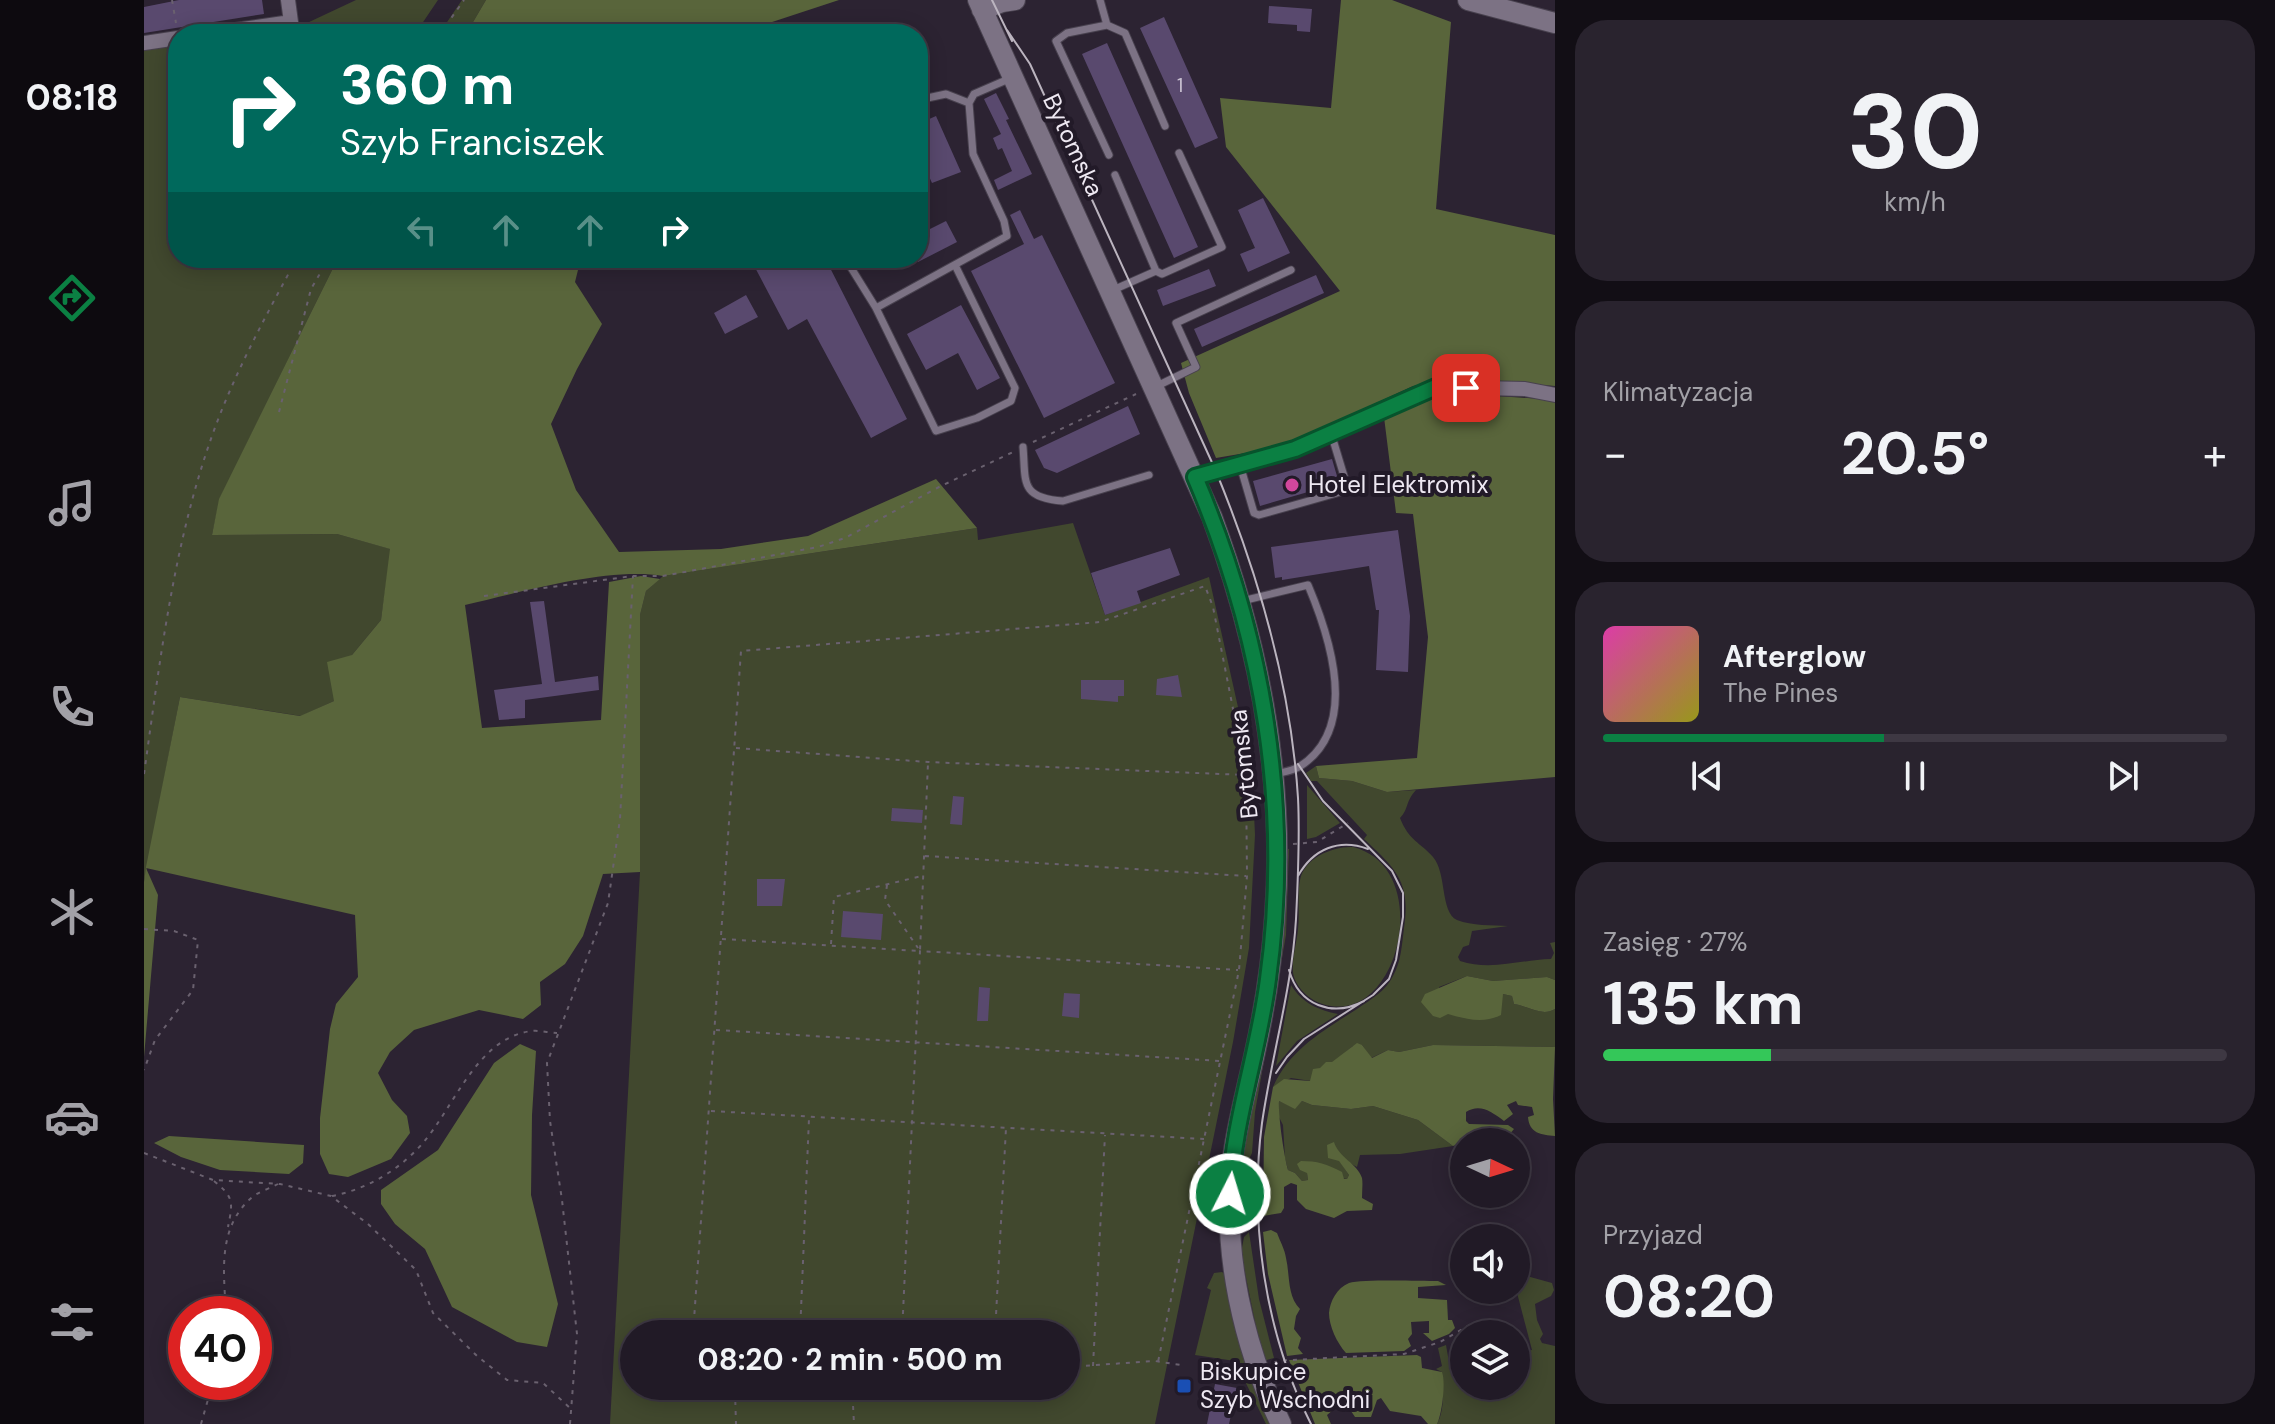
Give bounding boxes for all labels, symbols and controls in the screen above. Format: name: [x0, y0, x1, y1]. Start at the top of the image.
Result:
text: 360 m: [340, 48, 515, 121]
icon: right: [208, 56, 312, 160]
text: 30: [1847, 65, 1983, 200]
house number: 1: [1177, 72, 1183, 98]
text: 08:18: [25, 74, 119, 121]
street label: Bytomska: [1036, 89, 1111, 201]
text: Szyb Franciszek: [340, 119, 605, 166]
text: km/h: [1884, 185, 1946, 219]
icon: left: [400, 208, 444, 252]
icon: ahead: [484, 208, 528, 252]
icon: ahead: [568, 208, 612, 252]
icon: right: [652, 208, 696, 252]
icon: directions: [44, 270, 100, 326]
pin: [1432, 354, 1500, 422]
icon: arrive: [1444, 366, 1488, 410]
text: Klimatyzacja: [1603, 375, 1753, 409]
text: 20.5°: [1841, 414, 1989, 493]
text: −: [1603, 425, 1627, 483]
text: +: [2203, 425, 2227, 483]
place label: Hotel Elektromix: [1308, 469, 1488, 500]
icon: music: [44, 475, 100, 531]
marker: Hotel Elektromix: [1283, 476, 1301, 494]
text: Afterglow: [1723, 637, 1866, 676]
text: The Pines: [1723, 676, 1838, 710]
icon: phone: [44, 679, 100, 735]
street label: Bytomska: [1222, 708, 1265, 820]
icon: previous: [1685, 754, 1729, 798]
icon: pause: [1893, 754, 1937, 798]
icon: next: [2101, 754, 2145, 798]
icon: climate: [44, 884, 100, 940]
text: Zasięg · 27%: [1603, 925, 1748, 959]
text: 135 km: [1603, 964, 1804, 1043]
icon: car: [44, 1089, 100, 1145]
north arrow: [1450, 1128, 1530, 1208]
map controls: [1450, 1128, 1530, 1400]
position arrow: [1188, 1152, 1272, 1236]
text: Przyjazd: [1603, 1218, 1703, 1252]
button: sound: [1450, 1224, 1530, 1304]
text: 08:20: [1603, 1257, 1775, 1336]
icon: filters: [44, 1294, 100, 1350]
speed limit sign: 40: [168, 1296, 272, 1400]
button: layers: [1450, 1320, 1530, 1400]
text: 08:20 · 2 min · 500 m: [698, 1340, 1002, 1379]
place label: Biskupice Szyb Wschodni: [1200, 1356, 1370, 1415]
marker: Biskupice Szyb Wschodni: [1175, 1377, 1193, 1395]

